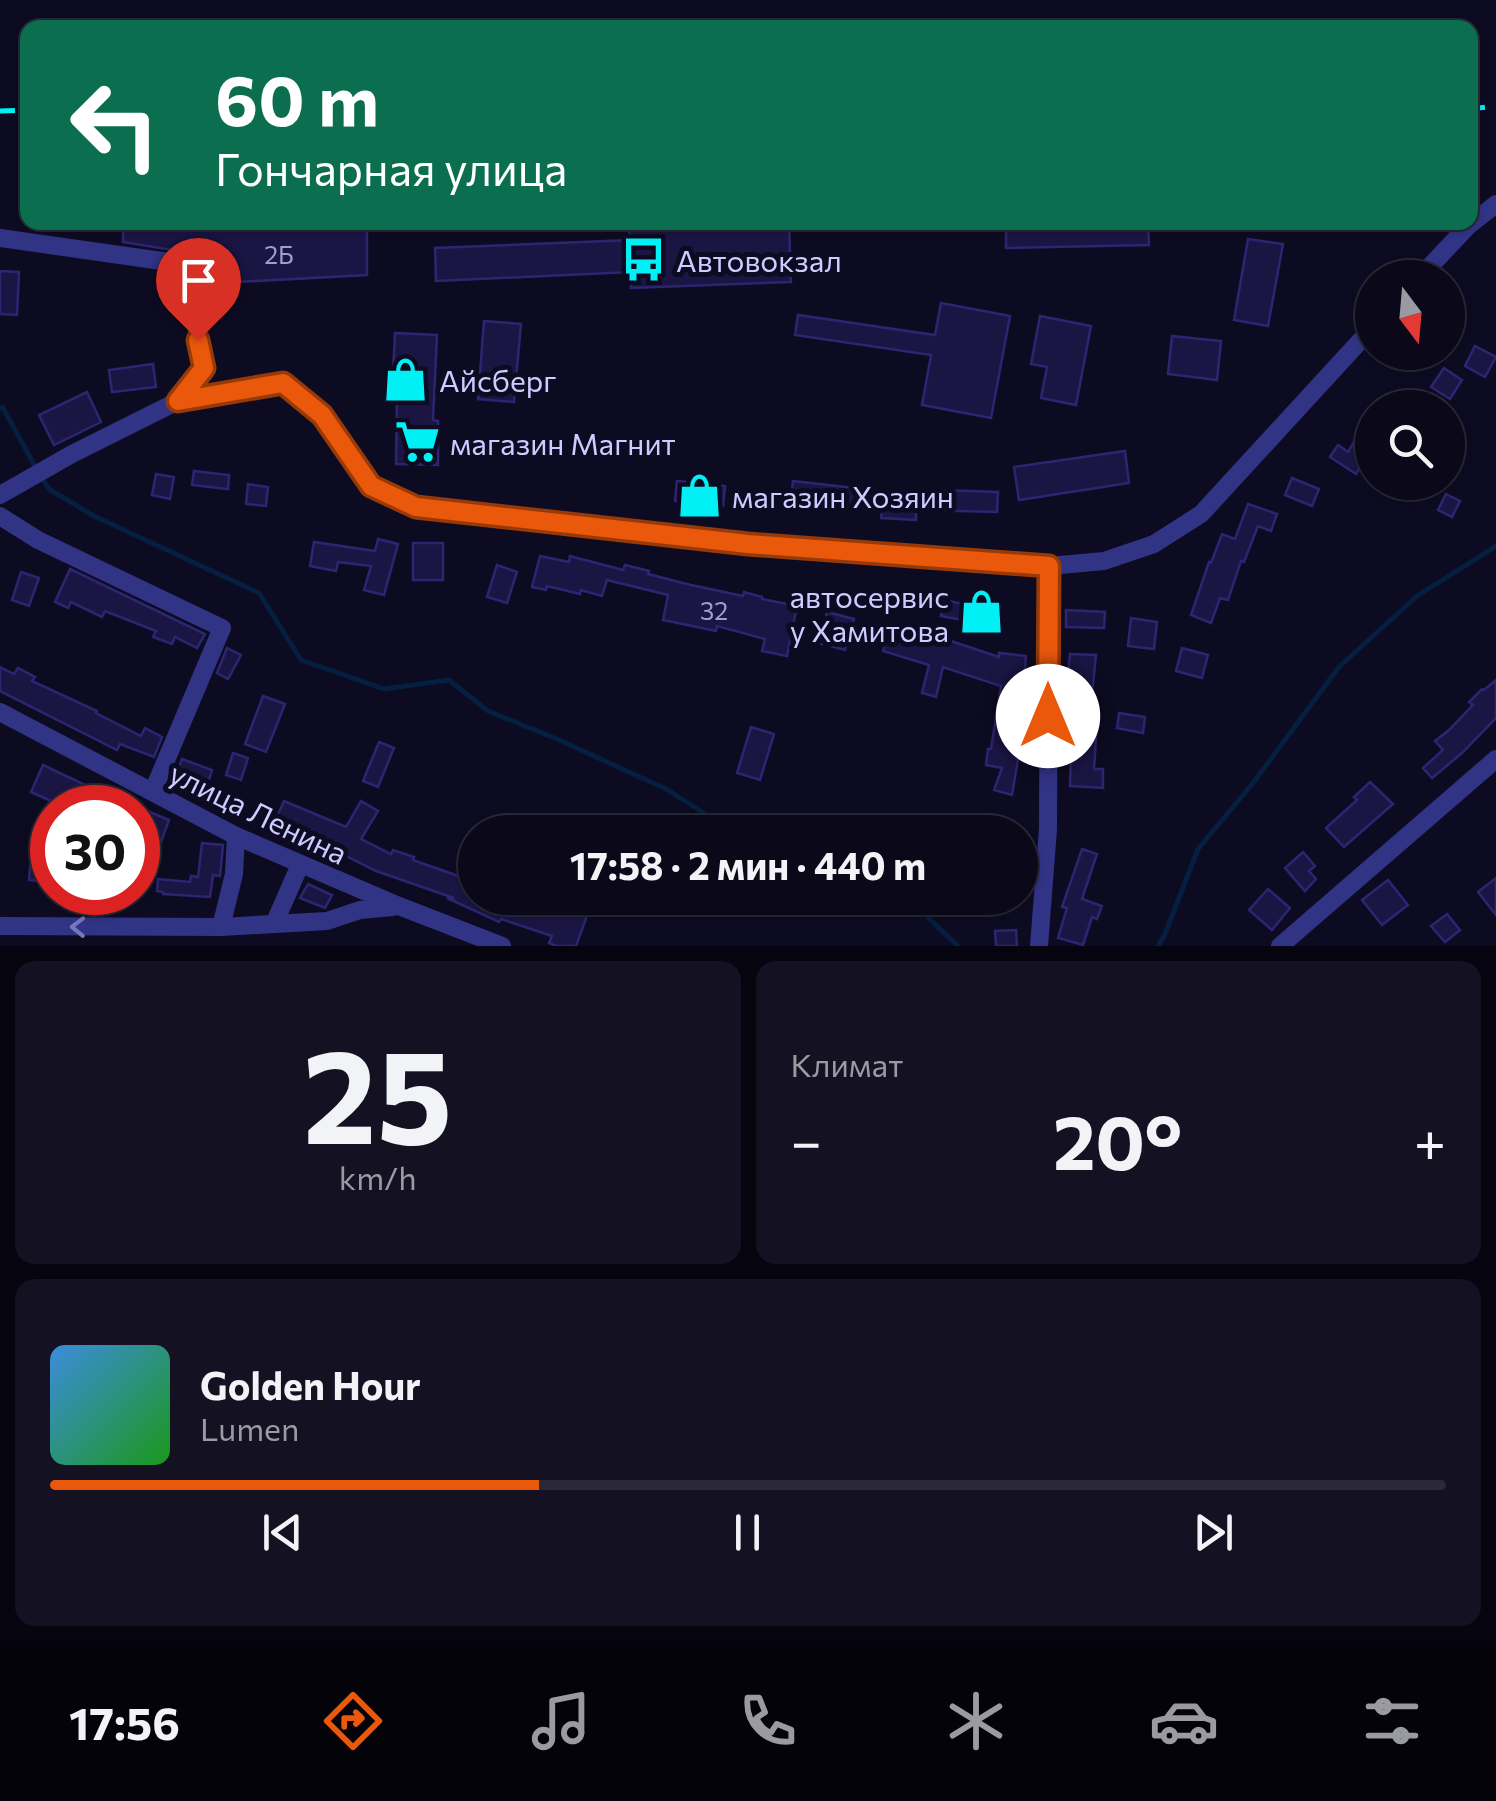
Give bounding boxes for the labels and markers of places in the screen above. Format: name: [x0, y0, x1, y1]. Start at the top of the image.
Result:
bus stop icon: Автовокзал: [619, 235, 667, 283]
pin: [156, 238, 241, 341]
place label: Автовокзал: [676, 241, 842, 278]
shop icon: Айсберг: [382, 355, 430, 403]
place label: Айсберг: [439, 361, 556, 398]
supermarket icon: магазин Магнит: [393, 418, 441, 466]
place label: магазин Магнит: [450, 424, 676, 461]
shop icon: магазин Хозяин: [675, 471, 723, 519]
place label: магазин Хозяин: [732, 477, 954, 514]
place label: автосервис у Хамитова: [790, 577, 949, 648]
shop icon: автосервис у Хамитова: [958, 588, 1006, 636]

